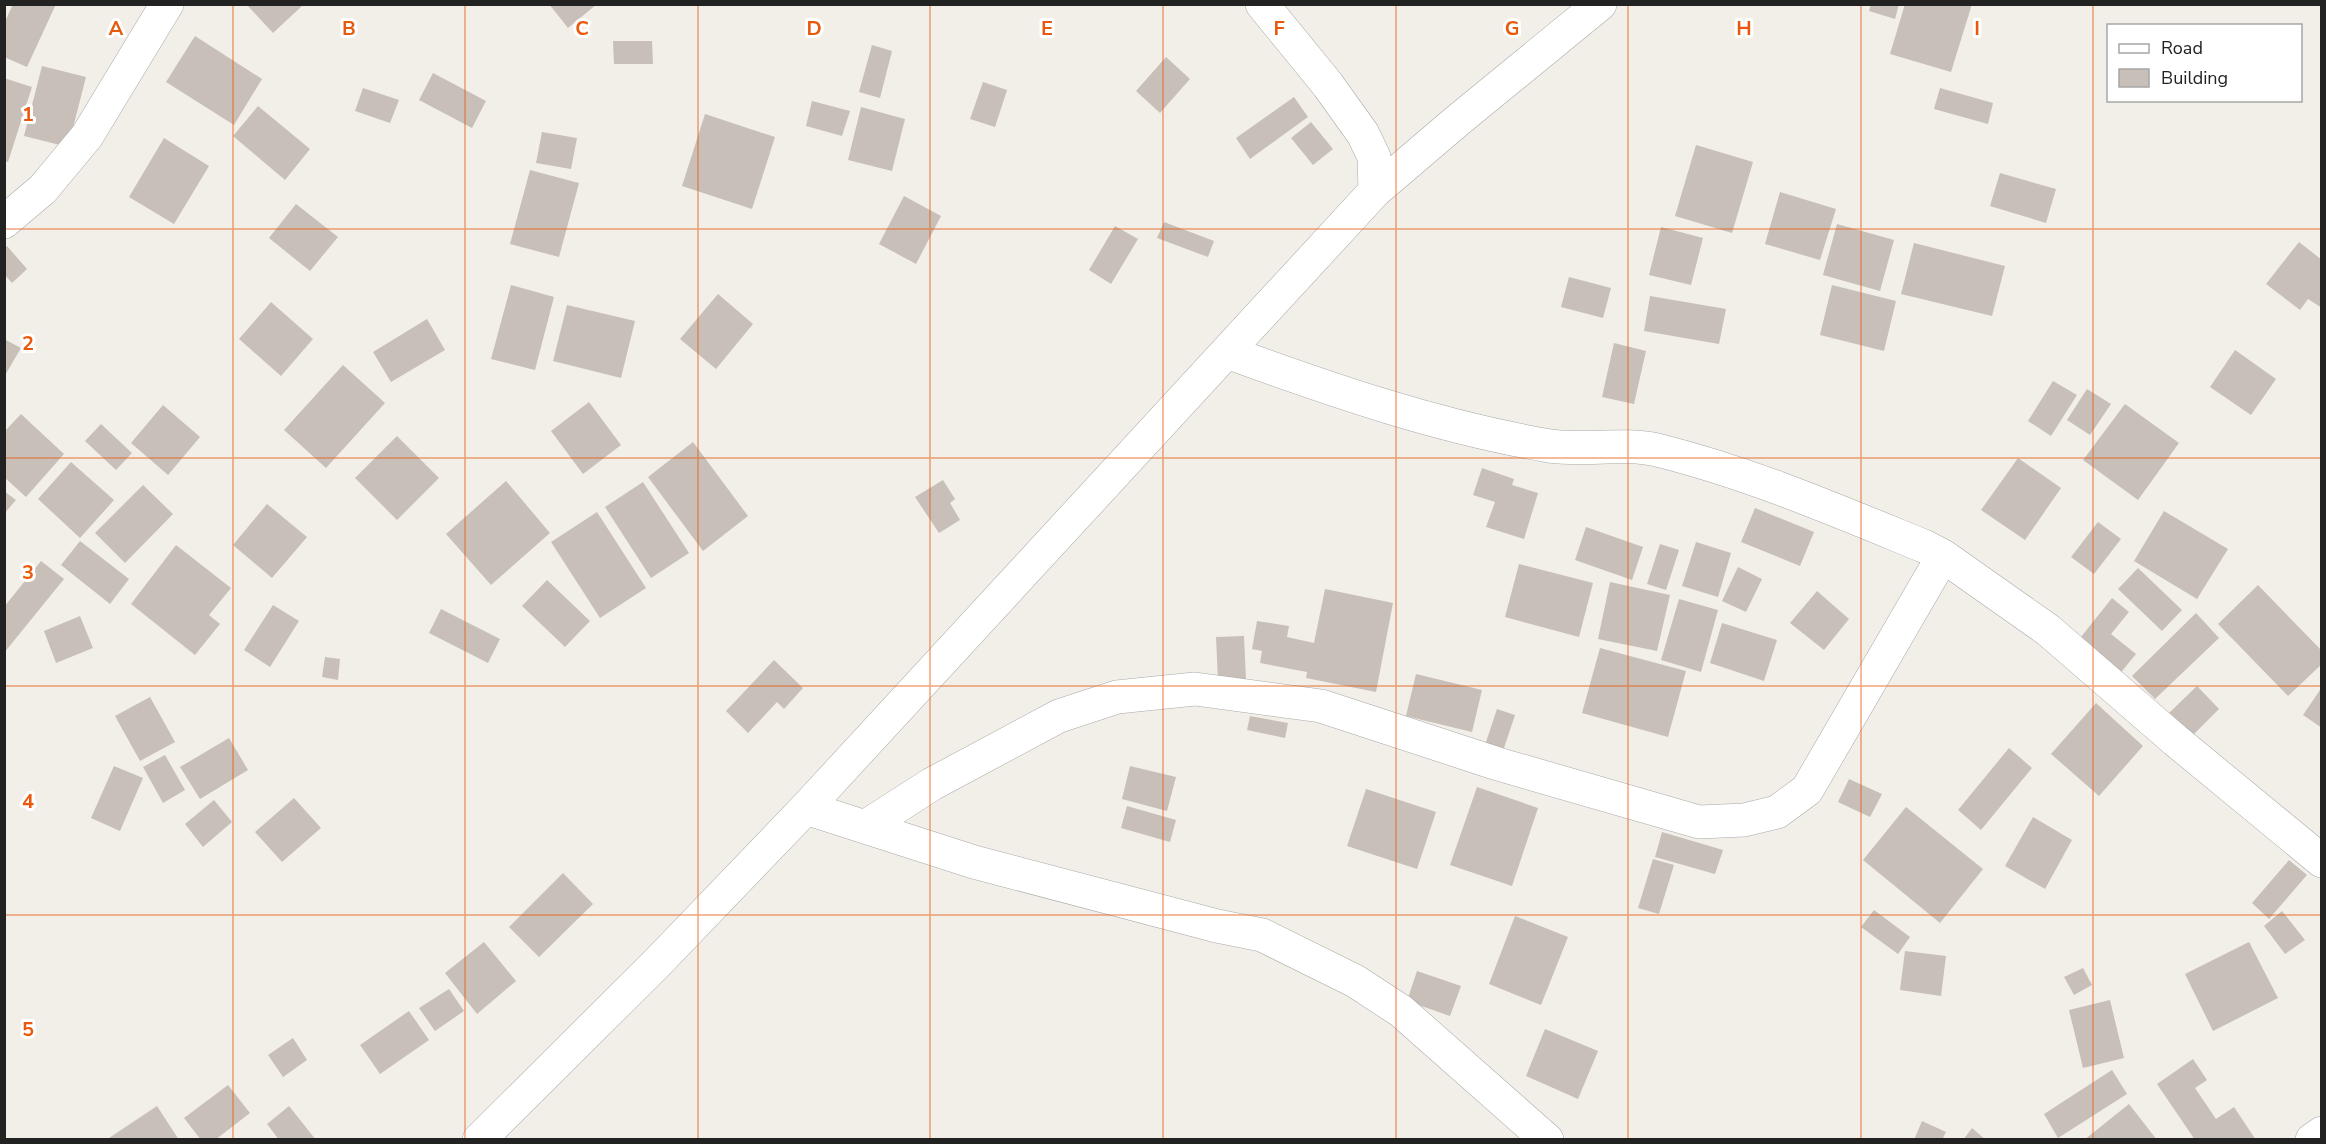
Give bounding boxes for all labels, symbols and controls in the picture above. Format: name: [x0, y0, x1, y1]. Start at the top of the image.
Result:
text: A: [109, 15, 124, 42]
text: B: [342, 15, 356, 42]
text: C: [575, 15, 589, 42]
text: D: [806, 15, 822, 42]
text: E: [1041, 15, 1053, 42]
text: F: [1273, 15, 1285, 42]
text: G: [1505, 15, 1519, 42]
text: H: [1736, 15, 1752, 42]
text: I: [1974, 15, 1980, 42]
legend: [2107, 24, 2302, 102]
text: Road: [2161, 36, 2203, 60]
text: Building: [2161, 66, 2228, 90]
text: 1: [22, 101, 34, 128]
text: 2: [22, 330, 34, 357]
text: 3: [22, 559, 34, 586]
text: 4: [22, 788, 34, 815]
text: 5: [22, 1016, 34, 1043]

